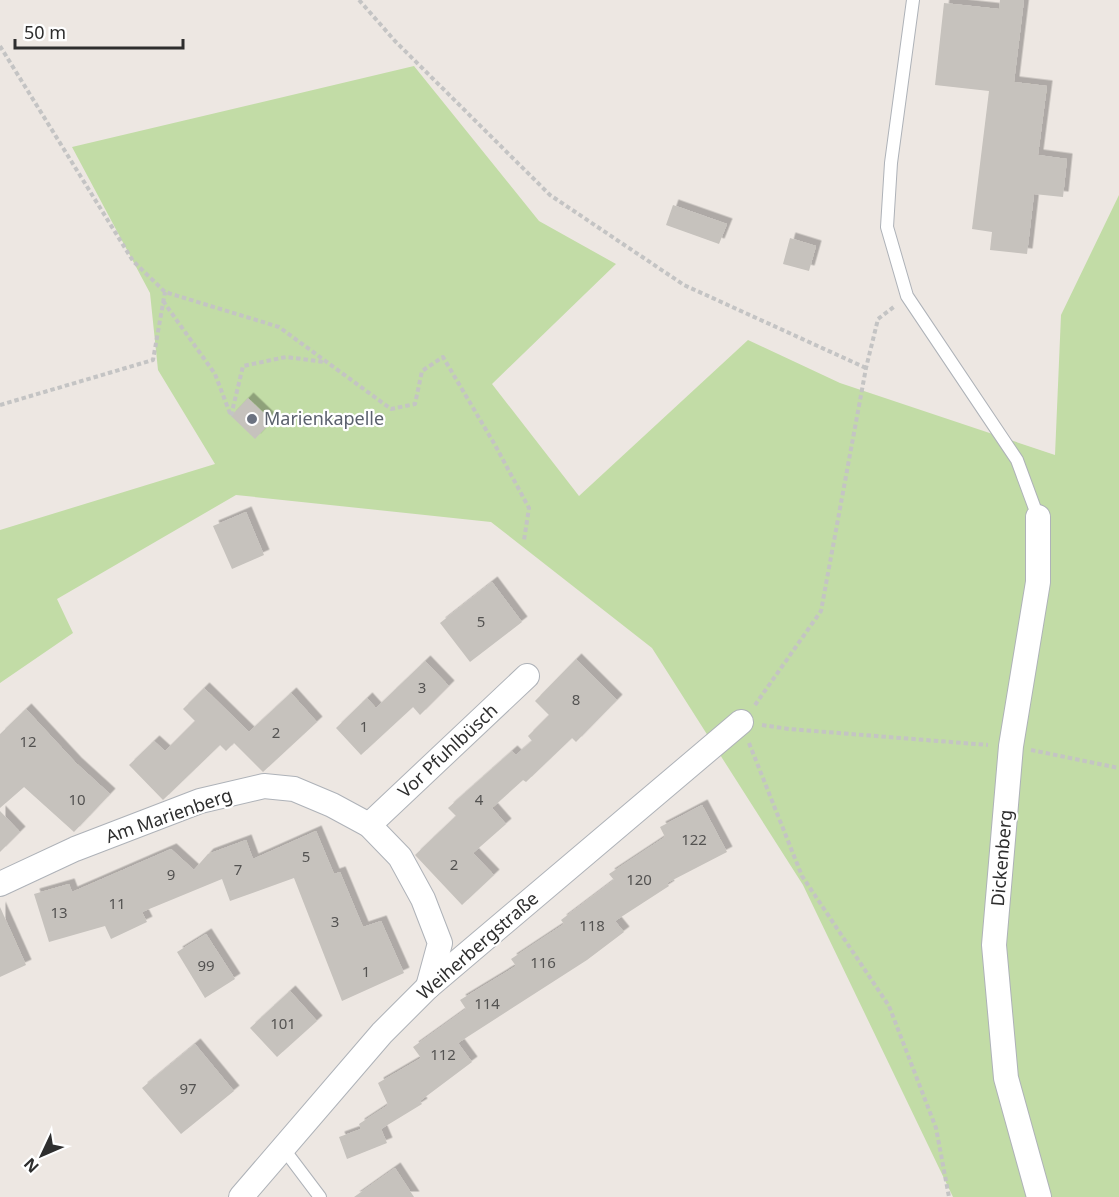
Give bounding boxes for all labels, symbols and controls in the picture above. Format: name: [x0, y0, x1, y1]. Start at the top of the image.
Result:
scale bar: [15, 12, 183, 50]
text: 50 m: [24, 20, 66, 44]
place label: Marienkapelle: [264, 406, 384, 430]
marker: Marienkapelle: [245, 412, 259, 426]
house number: 5: [477, 611, 485, 631]
house number: 3: [418, 677, 426, 697]
house number: 8: [572, 689, 580, 709]
street label: Vor Pfuhlbüsch: [392, 698, 502, 803]
house number: 1: [360, 716, 368, 736]
house number: 2: [272, 722, 280, 742]
house number: 12: [19, 731, 37, 751]
street label: Am Marienberg: [102, 782, 235, 848]
house number: 10: [68, 789, 86, 809]
house number: 4: [475, 789, 484, 809]
street label: Dickenberg: [985, 809, 1017, 907]
house number: 122: [681, 829, 707, 849]
house number: 5: [302, 846, 310, 866]
house number: 2: [450, 854, 458, 874]
house number: 7: [234, 859, 242, 879]
house number: 9: [167, 864, 175, 884]
house number: 120: [626, 869, 652, 889]
street label: Weiherbergstraße: [412, 886, 543, 1005]
house number: 11: [108, 893, 126, 913]
house number: 13: [50, 902, 68, 922]
house number: 3: [331, 911, 339, 931]
house number: 118: [579, 915, 605, 935]
house number: 116: [530, 952, 556, 972]
house number: 99: [197, 955, 215, 975]
house number: 1: [362, 961, 370, 981]
house number: 114: [474, 993, 500, 1013]
house number: 101: [270, 1013, 296, 1033]
house number: 112: [430, 1044, 456, 1064]
house number: 97: [179, 1078, 197, 1098]
north arrow: [12, 1125, 72, 1185]
text: N: [19, 1153, 44, 1178]

